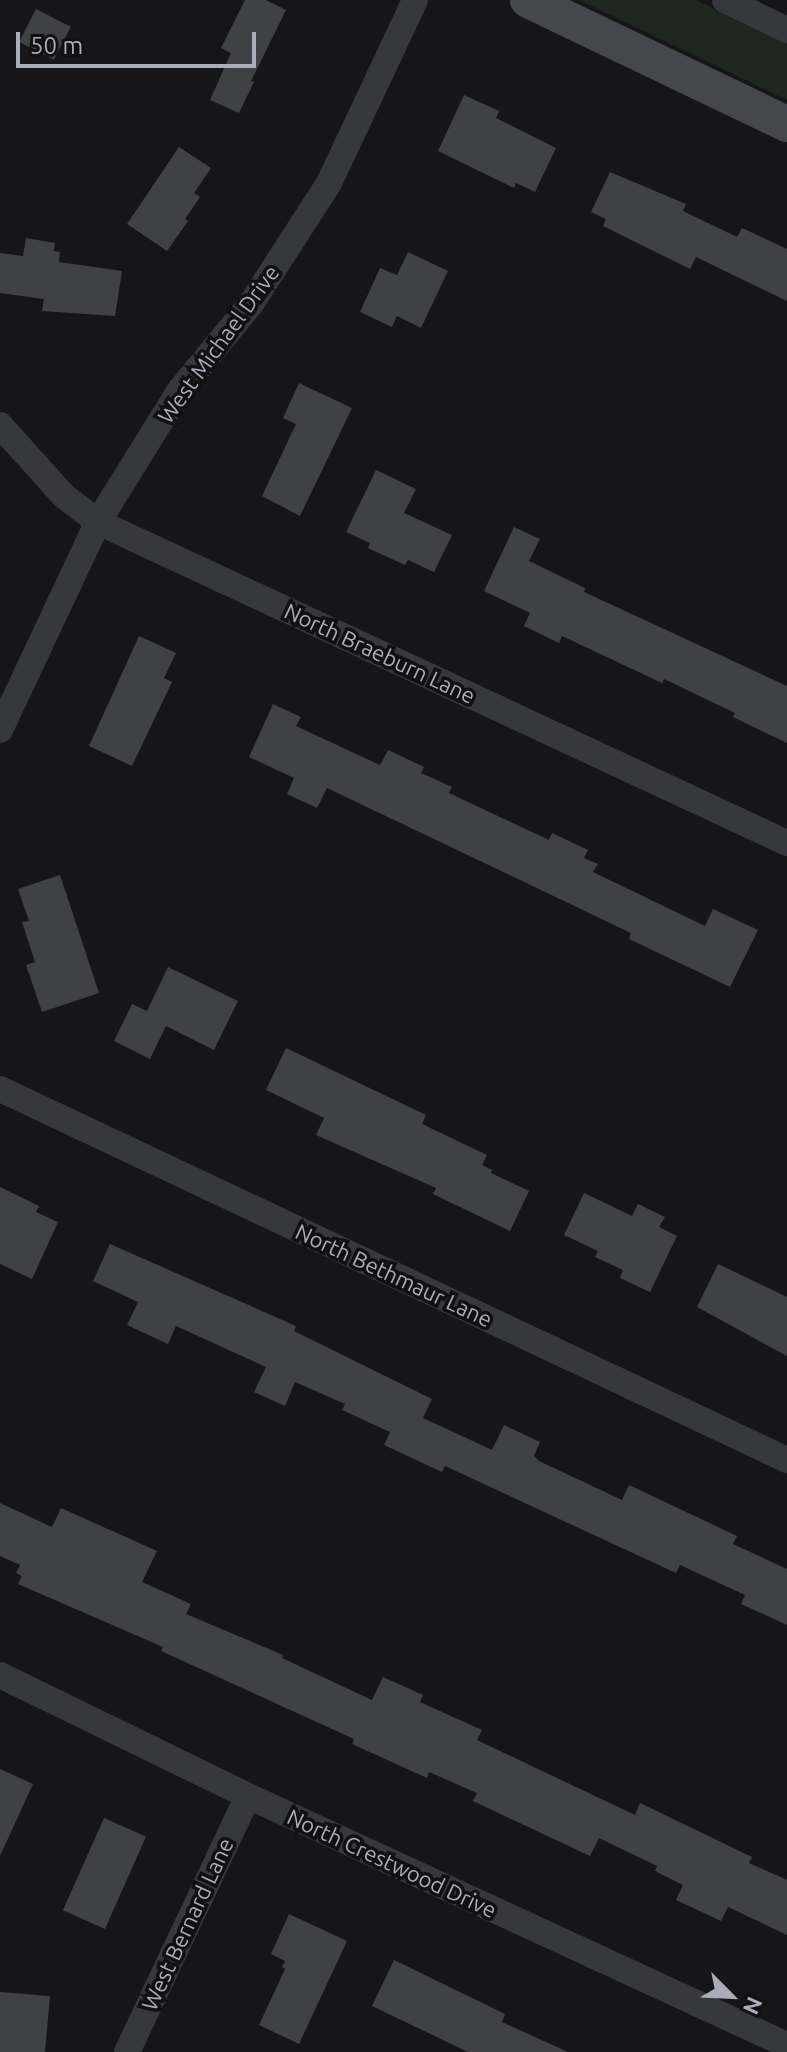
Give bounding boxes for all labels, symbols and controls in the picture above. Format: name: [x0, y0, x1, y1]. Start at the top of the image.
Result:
scale bar: [20, 16, 260, 66]
text: 50 m: [30, 32, 83, 59]
street label: West Michael Drive: [152, 260, 284, 428]
street label: North Braeburn Lane: [280, 597, 480, 709]
street label: North Bethmaur Lane: [291, 1218, 497, 1332]
street label: North Crestwood Drive: [283, 1803, 501, 1923]
street label: West Bernard Lane: [135, 1834, 239, 2014]
north arrow: [691, 1956, 771, 2036]
text: N: [739, 1993, 768, 2019]

